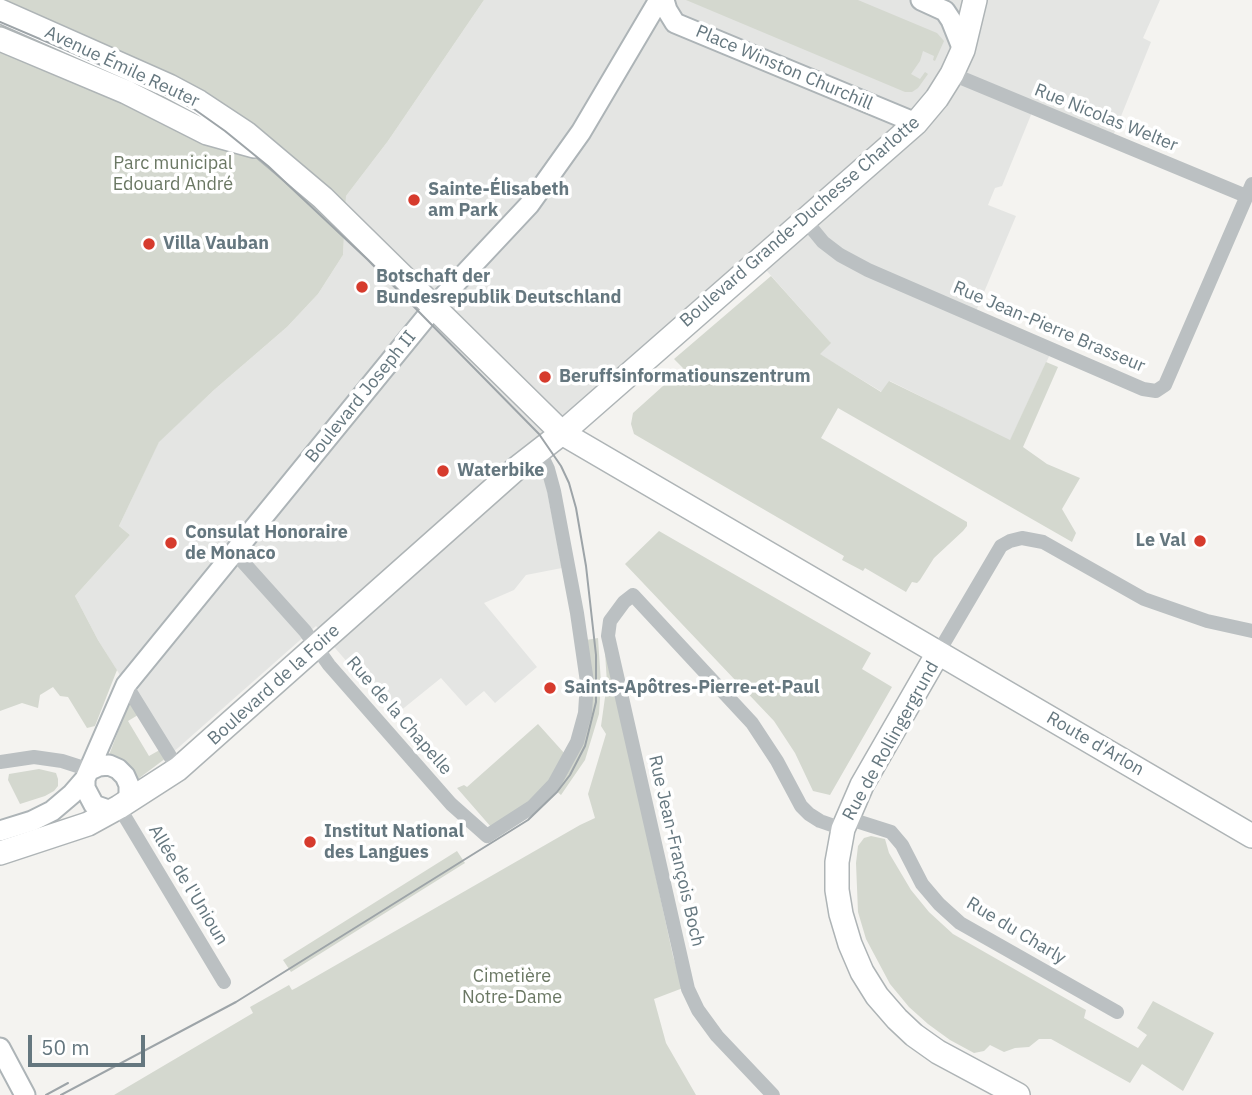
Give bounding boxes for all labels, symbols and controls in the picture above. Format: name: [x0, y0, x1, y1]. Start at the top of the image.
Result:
street label: Place Winston Churchill: [692, 21, 876, 115]
street label: Avenue Émile Reuter: [41, 22, 203, 112]
street label: Rue Nicolas Welter: [1031, 79, 1181, 157]
street label: Boulevard Grande-Duchesse Charlotte: [676, 112, 924, 332]
park label: Parc municipal Edouard André: [113, 153, 233, 196]
place label: Sainte-Élisabeth am Park: [428, 179, 569, 222]
marker: Sainte-Élisabeth am Park: [406, 192, 422, 208]
place label: Villa Vauban: [163, 233, 269, 255]
marker: Villa Vauban: [141, 236, 157, 252]
place label: Botschaft der Bundesrepublik Deutschland: [376, 266, 622, 308]
street label: Rue Jean-Pierre Brasseur: [950, 277, 1148, 377]
marker: Botschaft der Bundesrepublik Deutschland: [354, 279, 370, 295]
street label: Boulevard Joseph II: [301, 327, 421, 467]
place label: Beruffsinformatiounszentrum: [559, 366, 811, 388]
marker: Beruffsinformatiounszentrum: [537, 369, 553, 385]
place label: Waterbike: [457, 460, 544, 482]
marker: Waterbike: [435, 463, 451, 479]
place label: Consulat Honoraire de Monaco: [185, 522, 348, 564]
place label: Le Val: [1136, 530, 1186, 552]
marker: Le Val: [1192, 533, 1208, 549]
marker: Consulat Honoraire de Monaco: [163, 535, 179, 551]
street label: Boulevard de la Foire: [204, 620, 344, 750]
street label: Rue de la Chapelle: [342, 652, 456, 780]
street label: Rue de Rollingergrund: [838, 658, 944, 824]
place label: Saints-Apôtres-Pierre-et-Paul: [564, 677, 819, 699]
marker: Saints-Apôtres-Pierre-et-Paul: [542, 680, 558, 696]
street label: Route d'Arlon: [1042, 707, 1148, 781]
street label: Rue Jean-François Boch: [643, 753, 709, 949]
street label: Allée de l'Unioun: [144, 821, 232, 949]
place label: Institut National des Langues: [324, 821, 464, 864]
marker: Institut National des Langues: [302, 834, 318, 850]
street label: Rue du Charly: [962, 893, 1070, 969]
park label: Cimetière Notre-Dame: [462, 966, 562, 1009]
scale bar: [32, 1021, 149, 1066]
text: 50 m: [41, 1033, 90, 1061]

